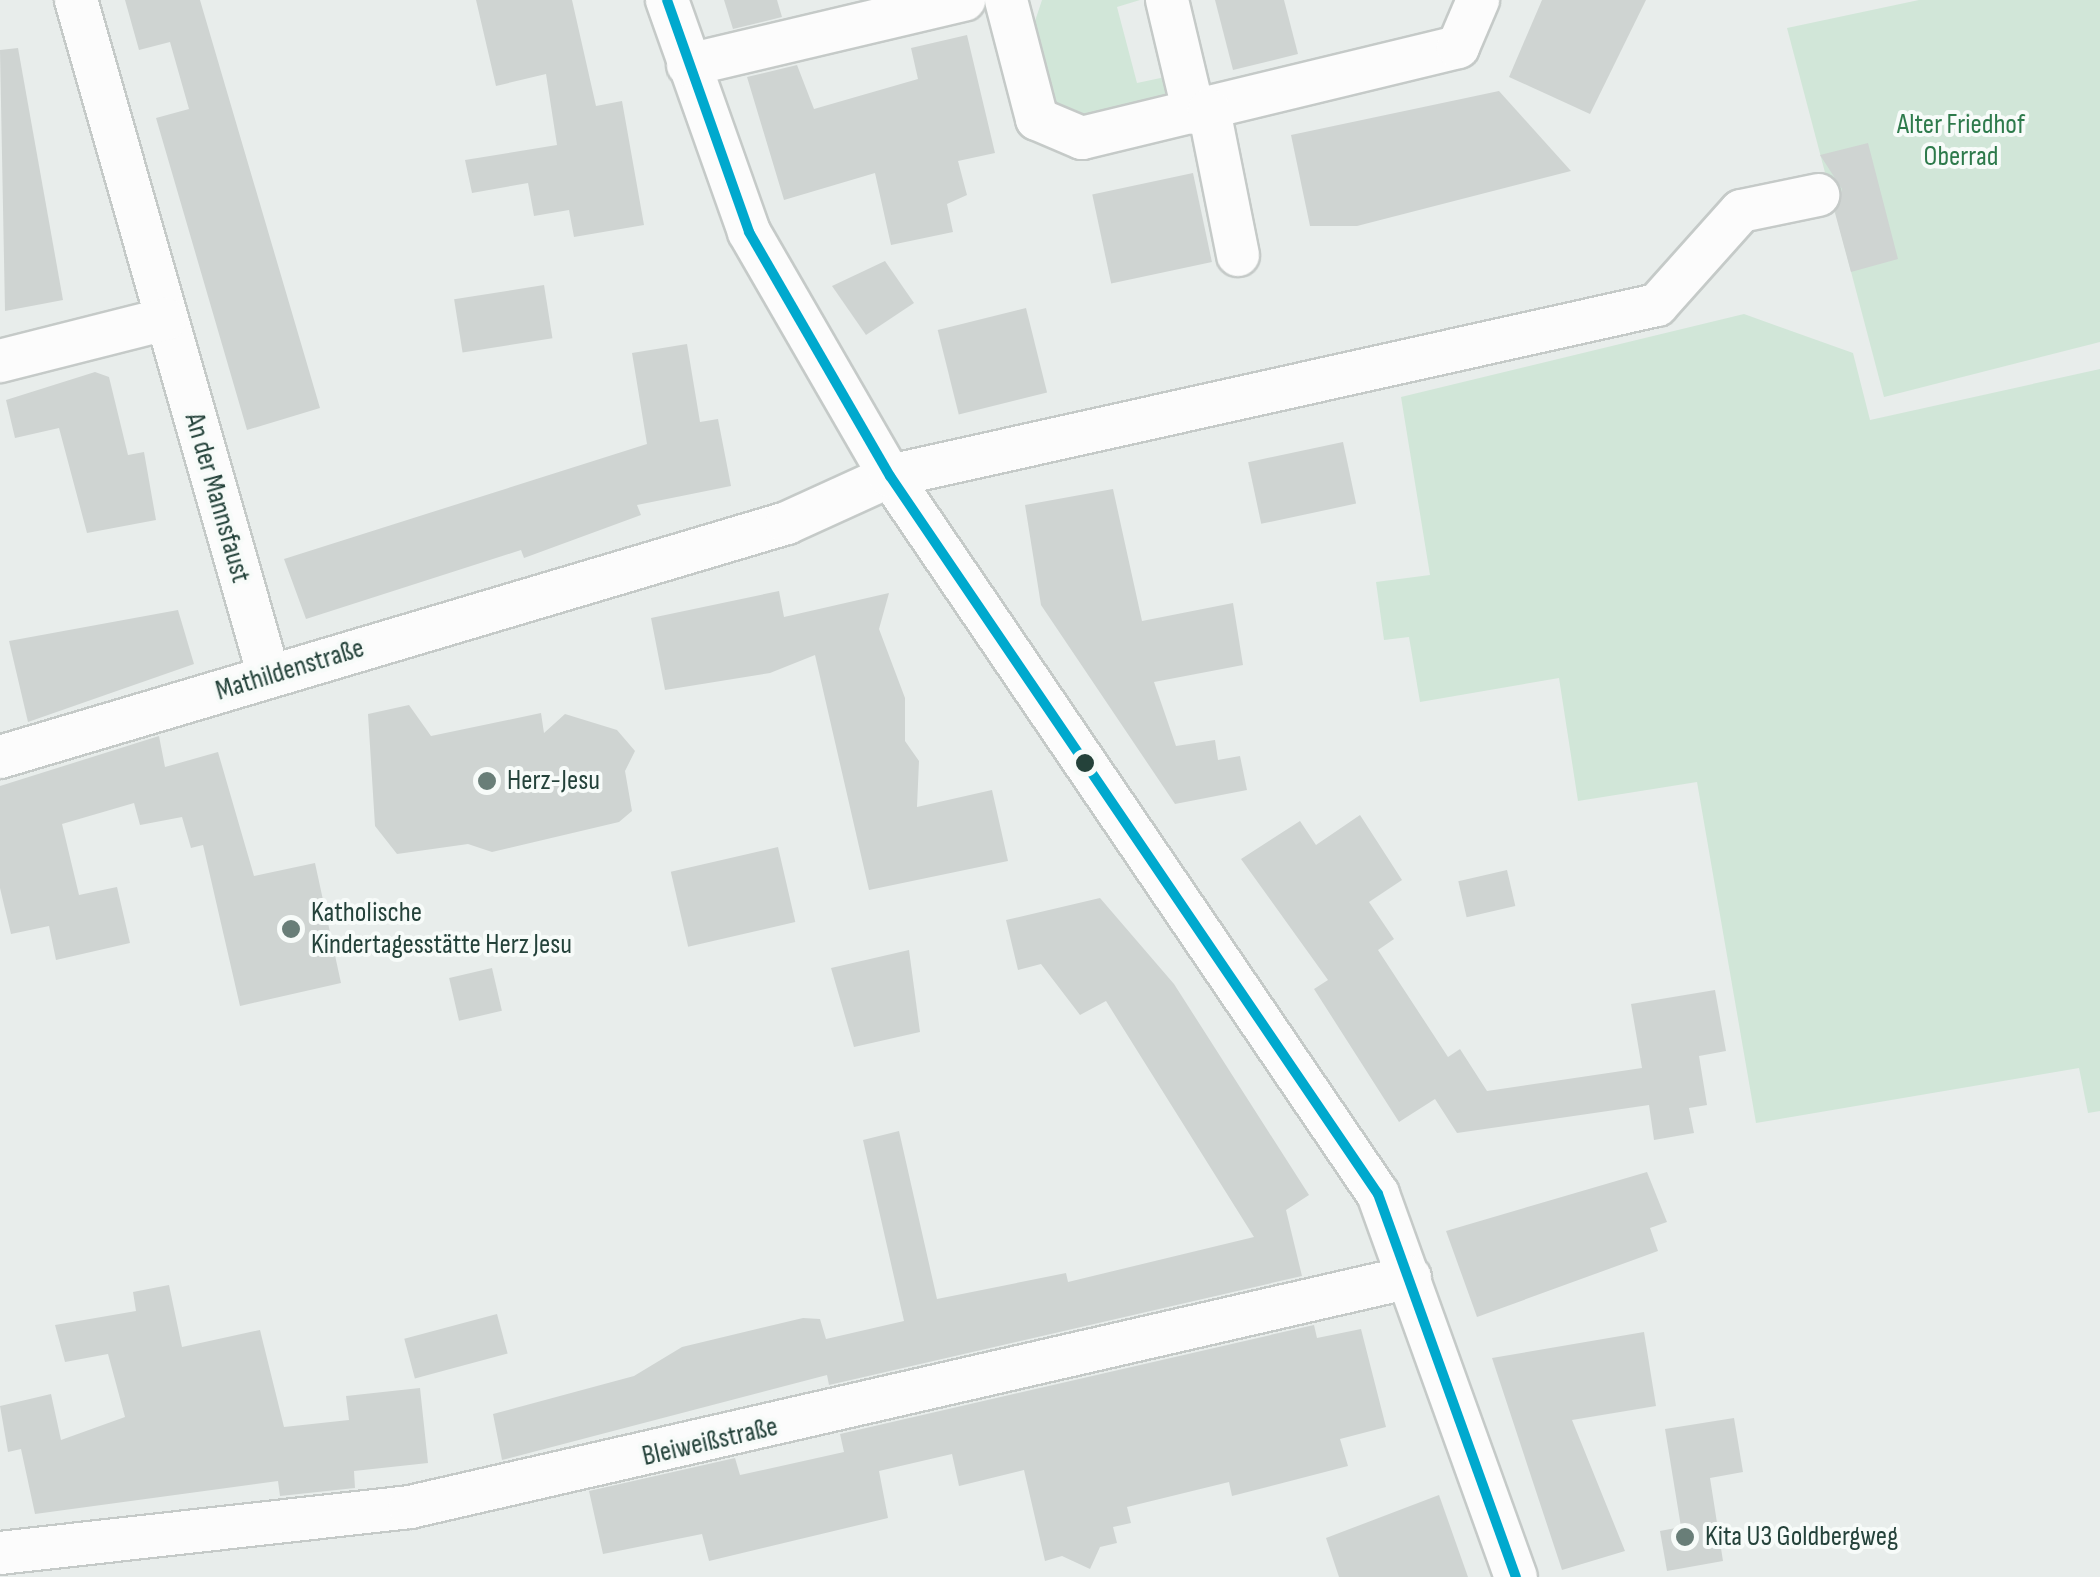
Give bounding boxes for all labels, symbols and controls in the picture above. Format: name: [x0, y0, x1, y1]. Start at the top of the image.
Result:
park label: Alter Friedhof Oberrad: [1897, 108, 2025, 174]
street label: An der Mannsfaust: [177, 409, 257, 587]
street label: Mathildenstraße: [212, 632, 368, 708]
unlabelled marker: [1075, 753, 1095, 773]
place label: Herz-Jesu: [507, 764, 600, 798]
marker: Herz-Jesu: [476, 770, 498, 792]
place label: Katholische Kindertagesstätte Herz Jesu: [311, 896, 572, 962]
marker: Katholische Kindertagesstätte Herz Jesu: [280, 918, 302, 940]
street label: Bleiweißstraße: [639, 1410, 781, 1474]
place label: Kita U3 Goldbergweg: [1705, 1520, 1898, 1554]
marker: Kita U3 Goldbergweg: [1674, 1526, 1696, 1548]

